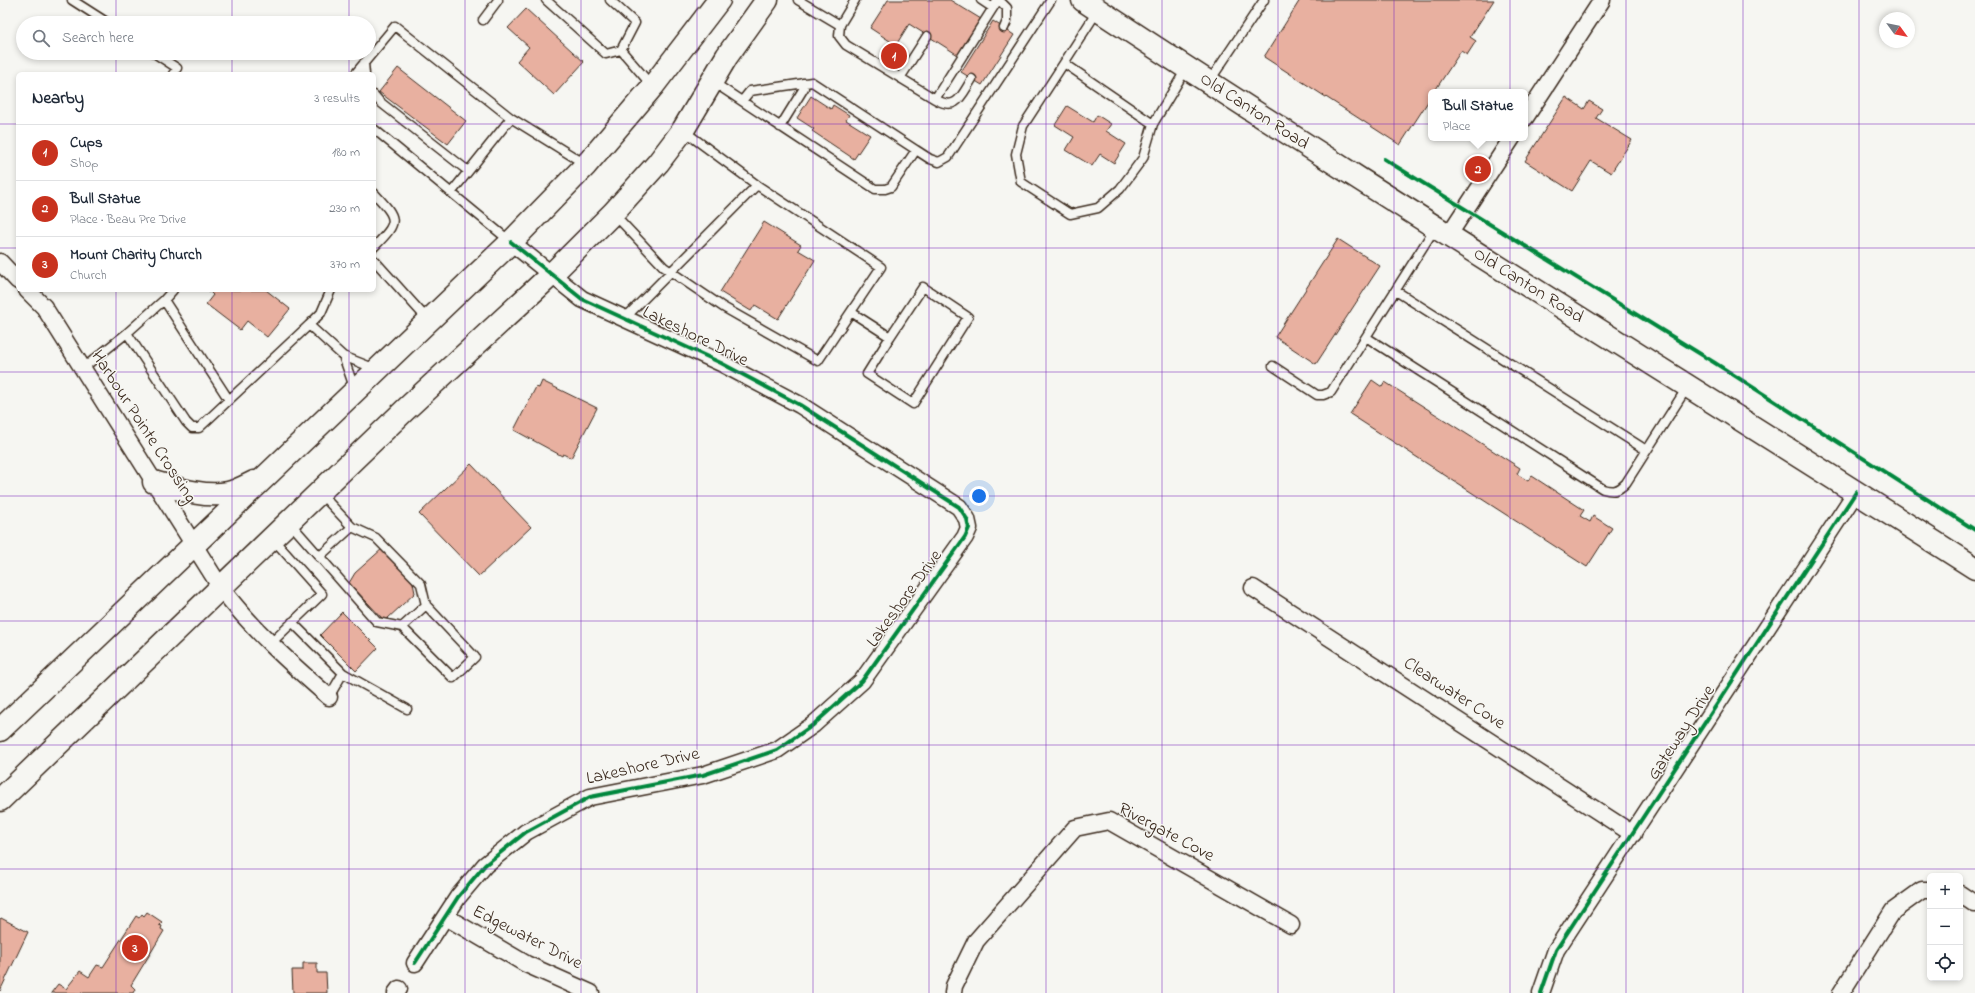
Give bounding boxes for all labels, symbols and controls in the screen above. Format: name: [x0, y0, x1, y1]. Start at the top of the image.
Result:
north arrow: [1879, 12, 1915, 48]
search box: [16, 16, 376, 60]
icon: search: [30, 27, 52, 49]
text: Search here: [62, 27, 134, 49]
pin: 1: [881, 41, 907, 71]
street label: Old Canton Road: [1194, 67, 1314, 157]
text: Nearby: [32, 86, 84, 111]
text: 3 results: [314, 89, 360, 108]
popup: [1428, 89, 1528, 141]
text: Bull Statue: [1443, 95, 1513, 117]
text: Place: [1443, 117, 1470, 136]
text: Cups: [70, 132, 103, 154]
text: 1: [43, 143, 47, 162]
text: 180 m: [332, 143, 360, 162]
text: Shop: [70, 154, 98, 173]
pin: 2: [1465, 154, 1491, 184]
text: Bull Statue: [70, 188, 141, 210]
text: 2: [42, 199, 48, 218]
text: 230 m: [329, 199, 360, 218]
text: Place · Beau Pre Drive: [70, 210, 186, 229]
street label: Old Canton Road: [1468, 242, 1588, 330]
text: Mount Charity Church: [70, 244, 202, 266]
text: 3: [42, 255, 48, 274]
text: 370 m: [330, 255, 360, 274]
text: Church: [70, 266, 107, 285]
street label: Lakeshore Drive: [638, 300, 753, 374]
street label: Harbour Pointe Crossing: [83, 345, 202, 509]
your location: [969, 486, 989, 506]
street label: Lakeshore Drive: [861, 544, 950, 653]
street label: Clearwater Cove: [1398, 651, 1511, 737]
street label: Gateway Drive: [1641, 680, 1723, 786]
street label: Lakeshore Drive: [584, 741, 703, 793]
street label: Rivergate Cove: [1113, 797, 1220, 871]
map controls: [1927, 873, 1963, 981]
button: +: [1927, 873, 1963, 909]
street label: Edgewater Drive: [467, 899, 587, 978]
button: −: [1927, 909, 1963, 945]
pin: 3: [122, 933, 148, 963]
button: locate: [1927, 945, 1963, 981]

